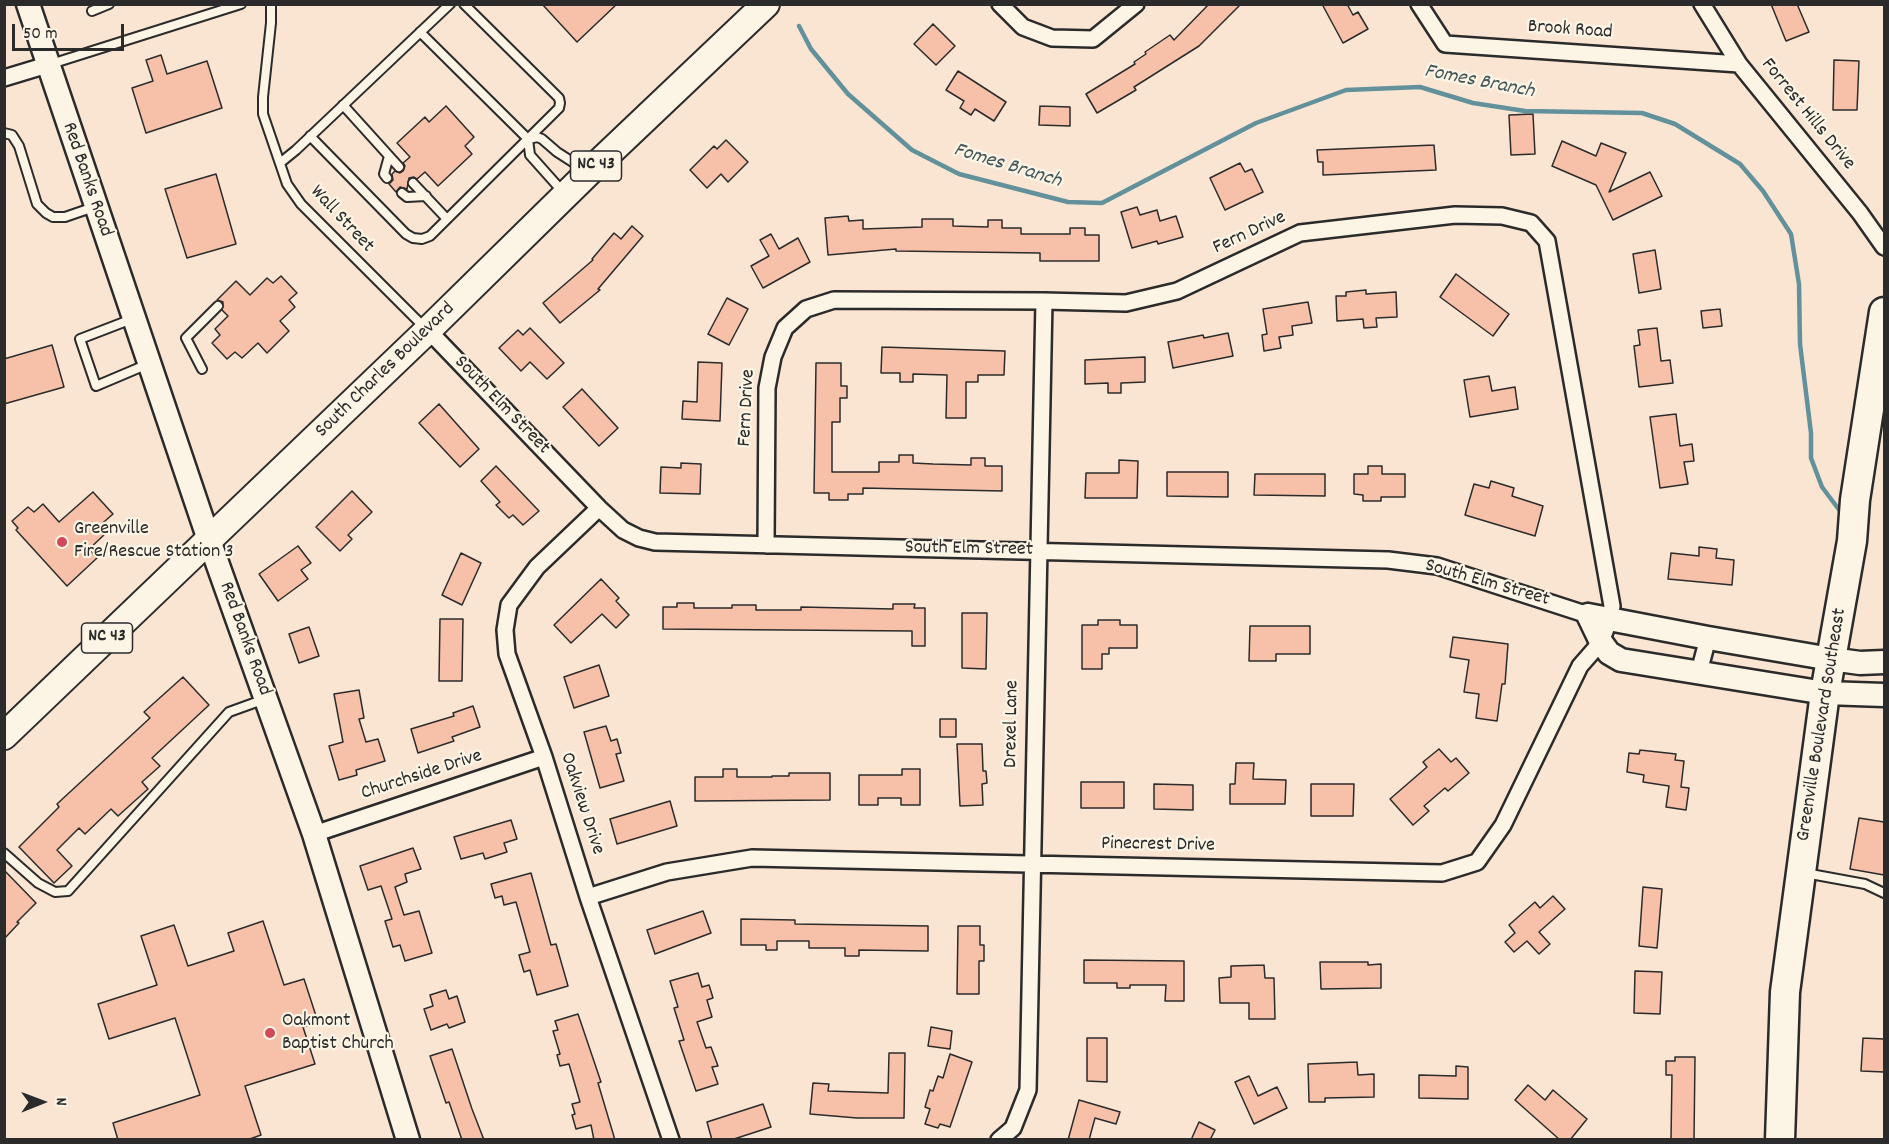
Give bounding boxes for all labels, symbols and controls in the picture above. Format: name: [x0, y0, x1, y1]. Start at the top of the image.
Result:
scale bar: [15, 12, 128, 50]
street label: Brook Road: [1527, 16, 1613, 46]
text: 50 m: [23, 22, 58, 47]
street label: Forrest Hills Drive: [1755, 54, 1859, 176]
water label: Fomes Branch: [1422, 60, 1536, 106]
street label: Red Banks Road: [55, 120, 117, 240]
water label: Fomes Branch: [950, 139, 1064, 195]
road number: NC 43: [570, 151, 622, 181]
street label: Wall Street: [304, 181, 378, 259]
street label: Fern Drive: [1210, 207, 1290, 261]
street label: South Charles Boulevard: [311, 298, 461, 444]
street label: South Elm Street: [448, 352, 554, 460]
street label: Fern Drive: [734, 369, 762, 447]
place label: Greenville Fire/Rescue Station 3: [74, 518, 234, 565]
marker: Greenville Fire/Rescue Station 3: [55, 535, 69, 549]
street label: South Elm Street: [905, 537, 1033, 563]
street label: South Elm Street: [1422, 555, 1552, 613]
street label: Red Banks Road: [212, 579, 276, 699]
street label: Greenville Boulevard Southeast: [1793, 607, 1853, 843]
road number: NC 43: [82, 623, 132, 653]
street label: Drexel Lane: [1000, 680, 1026, 768]
street label: Churchside Drive: [359, 745, 485, 807]
street label: Oakview Drive: [553, 750, 609, 858]
street label: Pinecrest Drive: [1101, 833, 1215, 859]
place label: Oakmont Baptist Church: [282, 1010, 394, 1057]
marker: Oakmont Baptist Church: [263, 1026, 277, 1040]
north arrow: [12, 1072, 72, 1132]
text: N: [49, 1098, 72, 1106]

